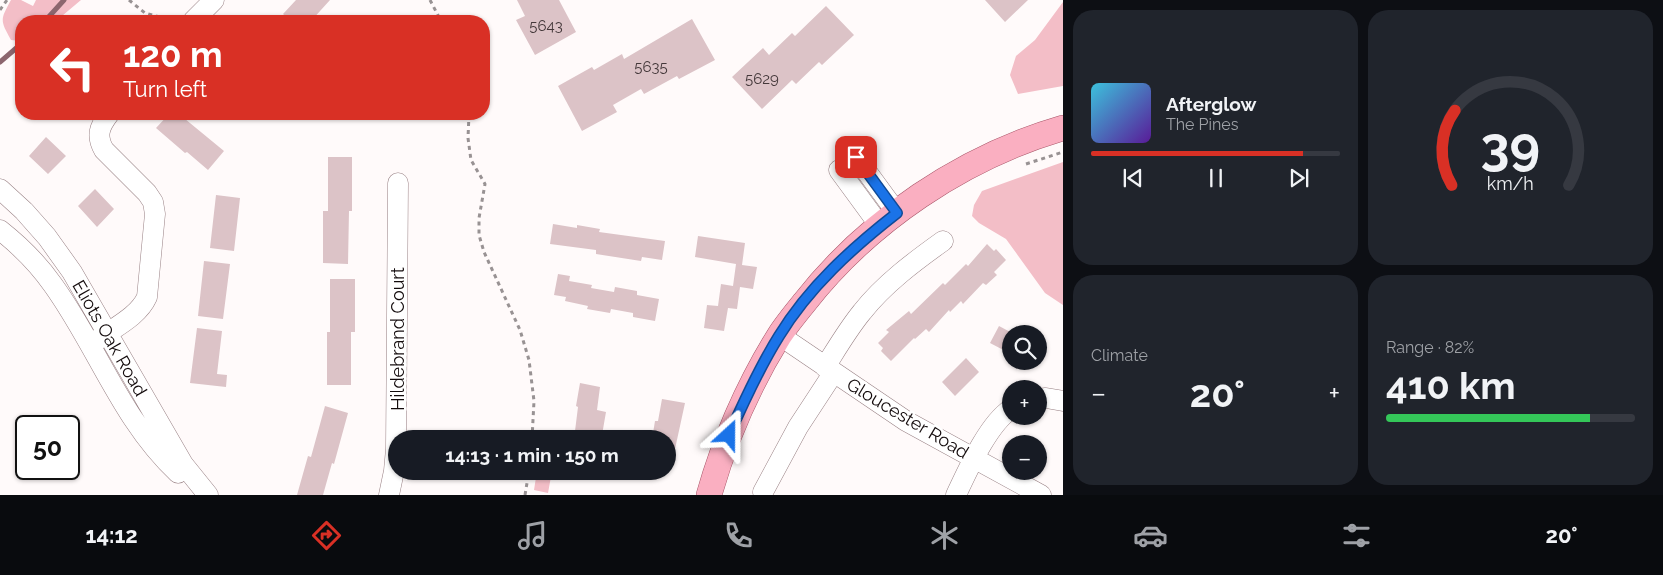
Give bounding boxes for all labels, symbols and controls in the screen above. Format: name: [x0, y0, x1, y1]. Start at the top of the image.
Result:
house number: 5643: [529, 17, 563, 35]
text: 120 m: [123, 34, 223, 75]
icon: left: [40, 35, 105, 100]
house number: 5635: [634, 58, 668, 76]
house number: 5629: [745, 70, 779, 88]
text: Turn left: [123, 76, 207, 102]
text: Afterglow: [1166, 93, 1256, 115]
text: The Pines: [1166, 115, 1238, 134]
text: 39: [1481, 115, 1540, 176]
pin: [835, 136, 877, 178]
icon: arrive: [842, 143, 870, 171]
icon: previous: [1119, 164, 1147, 192]
icon: pause: [1202, 164, 1230, 192]
icon: next: [1285, 164, 1313, 192]
text: km/h: [1487, 173, 1534, 194]
street label: Hildebrand Court: [387, 267, 408, 411]
street label: Eliots Oak Road: [68, 276, 152, 400]
map controls: [1002, 325, 1047, 480]
button: search: [1002, 325, 1047, 370]
text: Range · 82%: [1386, 338, 1474, 357]
text: Climate: [1091, 346, 1148, 365]
text: 410 km: [1386, 363, 1516, 408]
text: 20°: [1190, 371, 1245, 416]
street label: Gloucester Road: [843, 373, 973, 463]
text: −: [1091, 377, 1106, 410]
text: +: [1328, 377, 1340, 410]
button: +: [1002, 380, 1047, 425]
position arrow: [702, 408, 754, 460]
speed limit sign: 50: [15, 415, 80, 480]
button: −: [1002, 435, 1047, 480]
text: 14:13 · 1 min · 150 m: [445, 444, 619, 466]
icon: directions: [309, 518, 344, 553]
icon: music: [515, 518, 550, 553]
icon: phone: [721, 518, 756, 553]
icon: climate: [927, 518, 962, 553]
icon: car: [1133, 518, 1168, 553]
icon: filters: [1339, 518, 1374, 553]
text: 14:12: [86, 522, 138, 548]
text: 20°: [1546, 522, 1577, 548]

